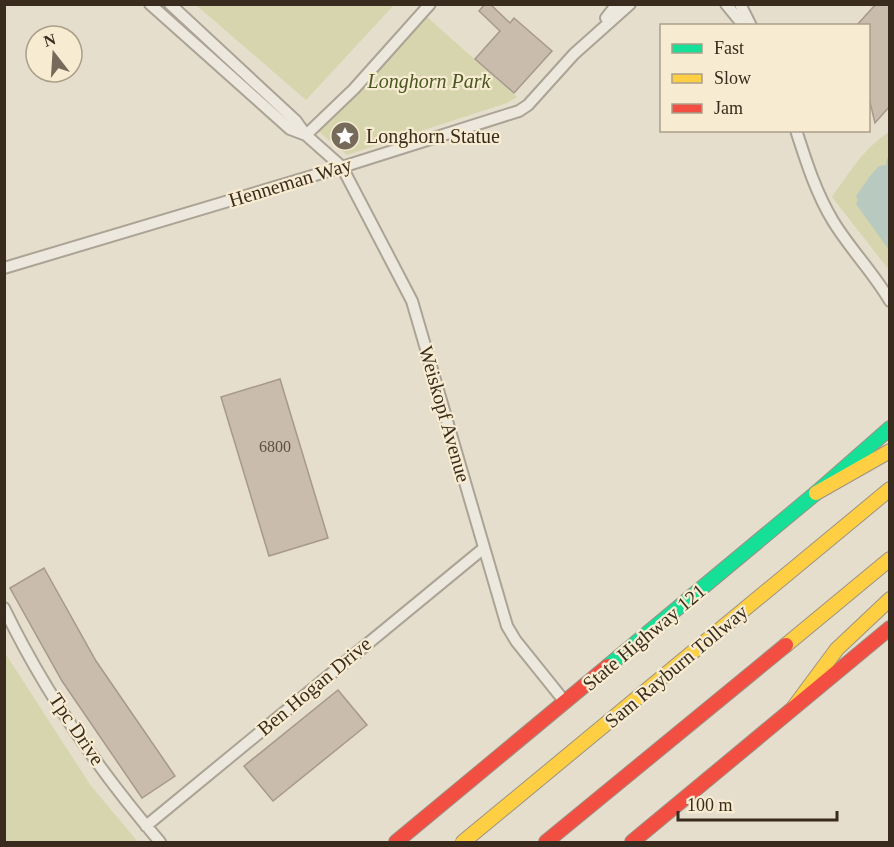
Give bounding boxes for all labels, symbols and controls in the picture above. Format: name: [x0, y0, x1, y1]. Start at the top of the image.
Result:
north arrow: [24, 24, 84, 84]
legend: [660, 24, 870, 132]
text: N: [42, 30, 58, 50]
text: Fast: [714, 38, 744, 58]
text: Slow: [714, 68, 751, 88]
park label: Longhorn Park: [367, 70, 492, 93]
text: Jam: [714, 98, 743, 118]
place icon: Longhorn Statue: [329, 120, 361, 152]
place label: Longhorn Statue: [366, 125, 500, 148]
street label: Henneman Way: [226, 153, 354, 212]
street label: Weiskopf Avenue: [414, 343, 475, 485]
house number: 6800: [259, 438, 291, 455]
street label: State Highway 121: [578, 579, 710, 695]
street label: Sam Rayburn Tollway: [600, 600, 752, 733]
street label: Ben Hogan Drive: [253, 632, 376, 741]
street label: Tpc Drive: [44, 689, 109, 770]
scale bar: [678, 784, 837, 822]
text: 100 m: [687, 795, 733, 815]

